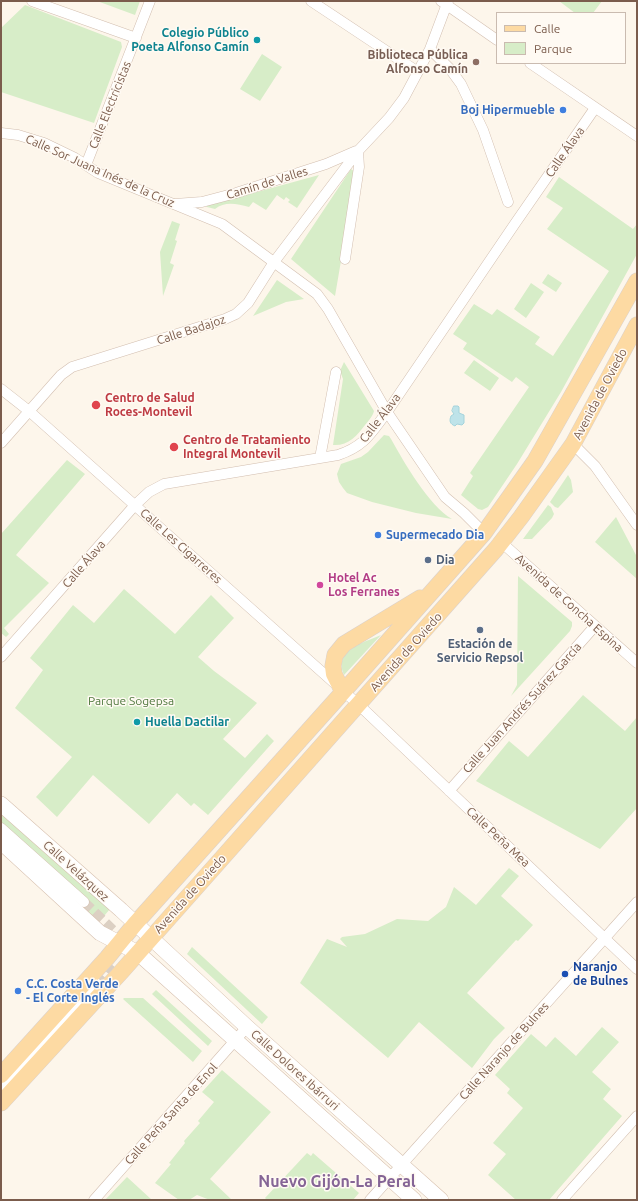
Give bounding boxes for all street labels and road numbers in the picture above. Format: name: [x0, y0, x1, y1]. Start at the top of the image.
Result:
street label: Calle Electricistas: [86, 59, 134, 151]
street label: Calle Álava: [542, 124, 588, 180]
street label: Calle Sor Juana Inés de la Cruz: [23, 132, 177, 210]
street label: Camín de Valles: [224, 164, 310, 202]
street label: Calle Badajoz: [155, 312, 227, 348]
street label: Avenida de Oviedo: [570, 346, 630, 442]
street label: Calle Álava: [356, 391, 404, 445]
street label: Calle Les Cigarreres: [137, 505, 225, 587]
street label: Calle Álava: [59, 537, 109, 591]
street label: Avenida de Concha Espina: [512, 551, 626, 655]
street label: Avenida de Oviedo: [367, 610, 445, 694]
street label: Calle Juan Andrés Suárez García: [460, 640, 584, 776]
street label: Calle Peña Mea: [463, 804, 533, 870]
street label: Calle Velázquez: [40, 838, 112, 904]
street label: Avenida de Oviedo: [151, 852, 229, 936]
street label: Calle Naranjo de Bulnes: [456, 999, 552, 1103]
street label: Calle Dolores Ibárruri: [248, 1027, 342, 1113]
street label: Calle Peña Santa de Enol: [122, 1060, 220, 1168]

